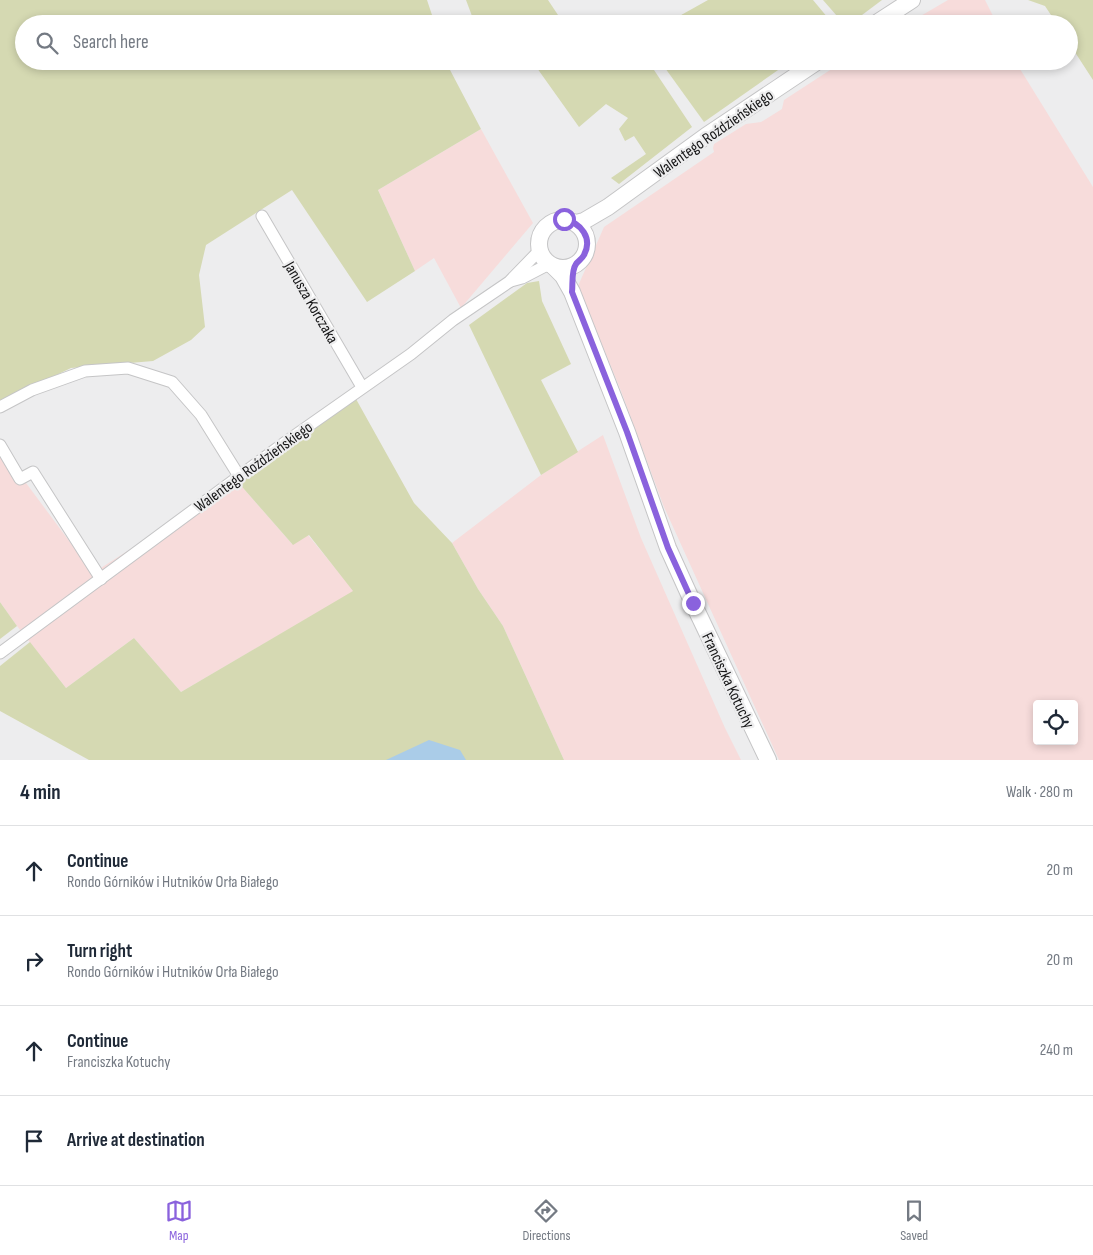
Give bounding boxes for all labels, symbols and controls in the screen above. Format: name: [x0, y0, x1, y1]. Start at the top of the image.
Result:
search box: [15, 15, 1078, 70]
icon: search: [33, 29, 61, 57]
text: Search here: [73, 31, 149, 54]
street label: Walentego Roździeńskiego: [651, 86, 777, 183]
route start: [553, 208, 576, 231]
street label: Janusza Korczaka: [279, 258, 342, 347]
street label: Walentego Roździeńskiego: [191, 418, 317, 516]
route end: [682, 592, 705, 615]
street label: Franciszka Kotuchy: [697, 630, 758, 732]
map controls: [1033, 700, 1078, 745]
button: locate: [1033, 700, 1078, 745]
text: 4 min: [20, 780, 61, 805]
text: Walk · 280 m: [1006, 783, 1073, 802]
text: Continue: [67, 850, 128, 873]
icon: ahead: [20, 857, 48, 885]
text: 20 m: [1046, 861, 1073, 880]
text: Rondo Górników i Hutników Orła Białego: [67, 873, 279, 892]
text: Turn right: [67, 940, 132, 963]
icon: right: [20, 947, 48, 975]
text: 20 m: [1046, 951, 1073, 970]
text: Rondo Górników i Hutników Orła Białego: [67, 963, 279, 982]
text: Continue: [67, 1030, 128, 1053]
icon: ahead: [20, 1037, 48, 1065]
text: 240 m: [1040, 1041, 1073, 1060]
text: Franciszka Kotuchy: [67, 1053, 170, 1072]
icon: arrive: [20, 1127, 48, 1155]
text: Arrive at destination: [67, 1129, 205, 1152]
tab: Map: [165, 1197, 193, 1244]
tab: Directions: [522, 1197, 571, 1244]
tab: Saved: [900, 1197, 928, 1244]

